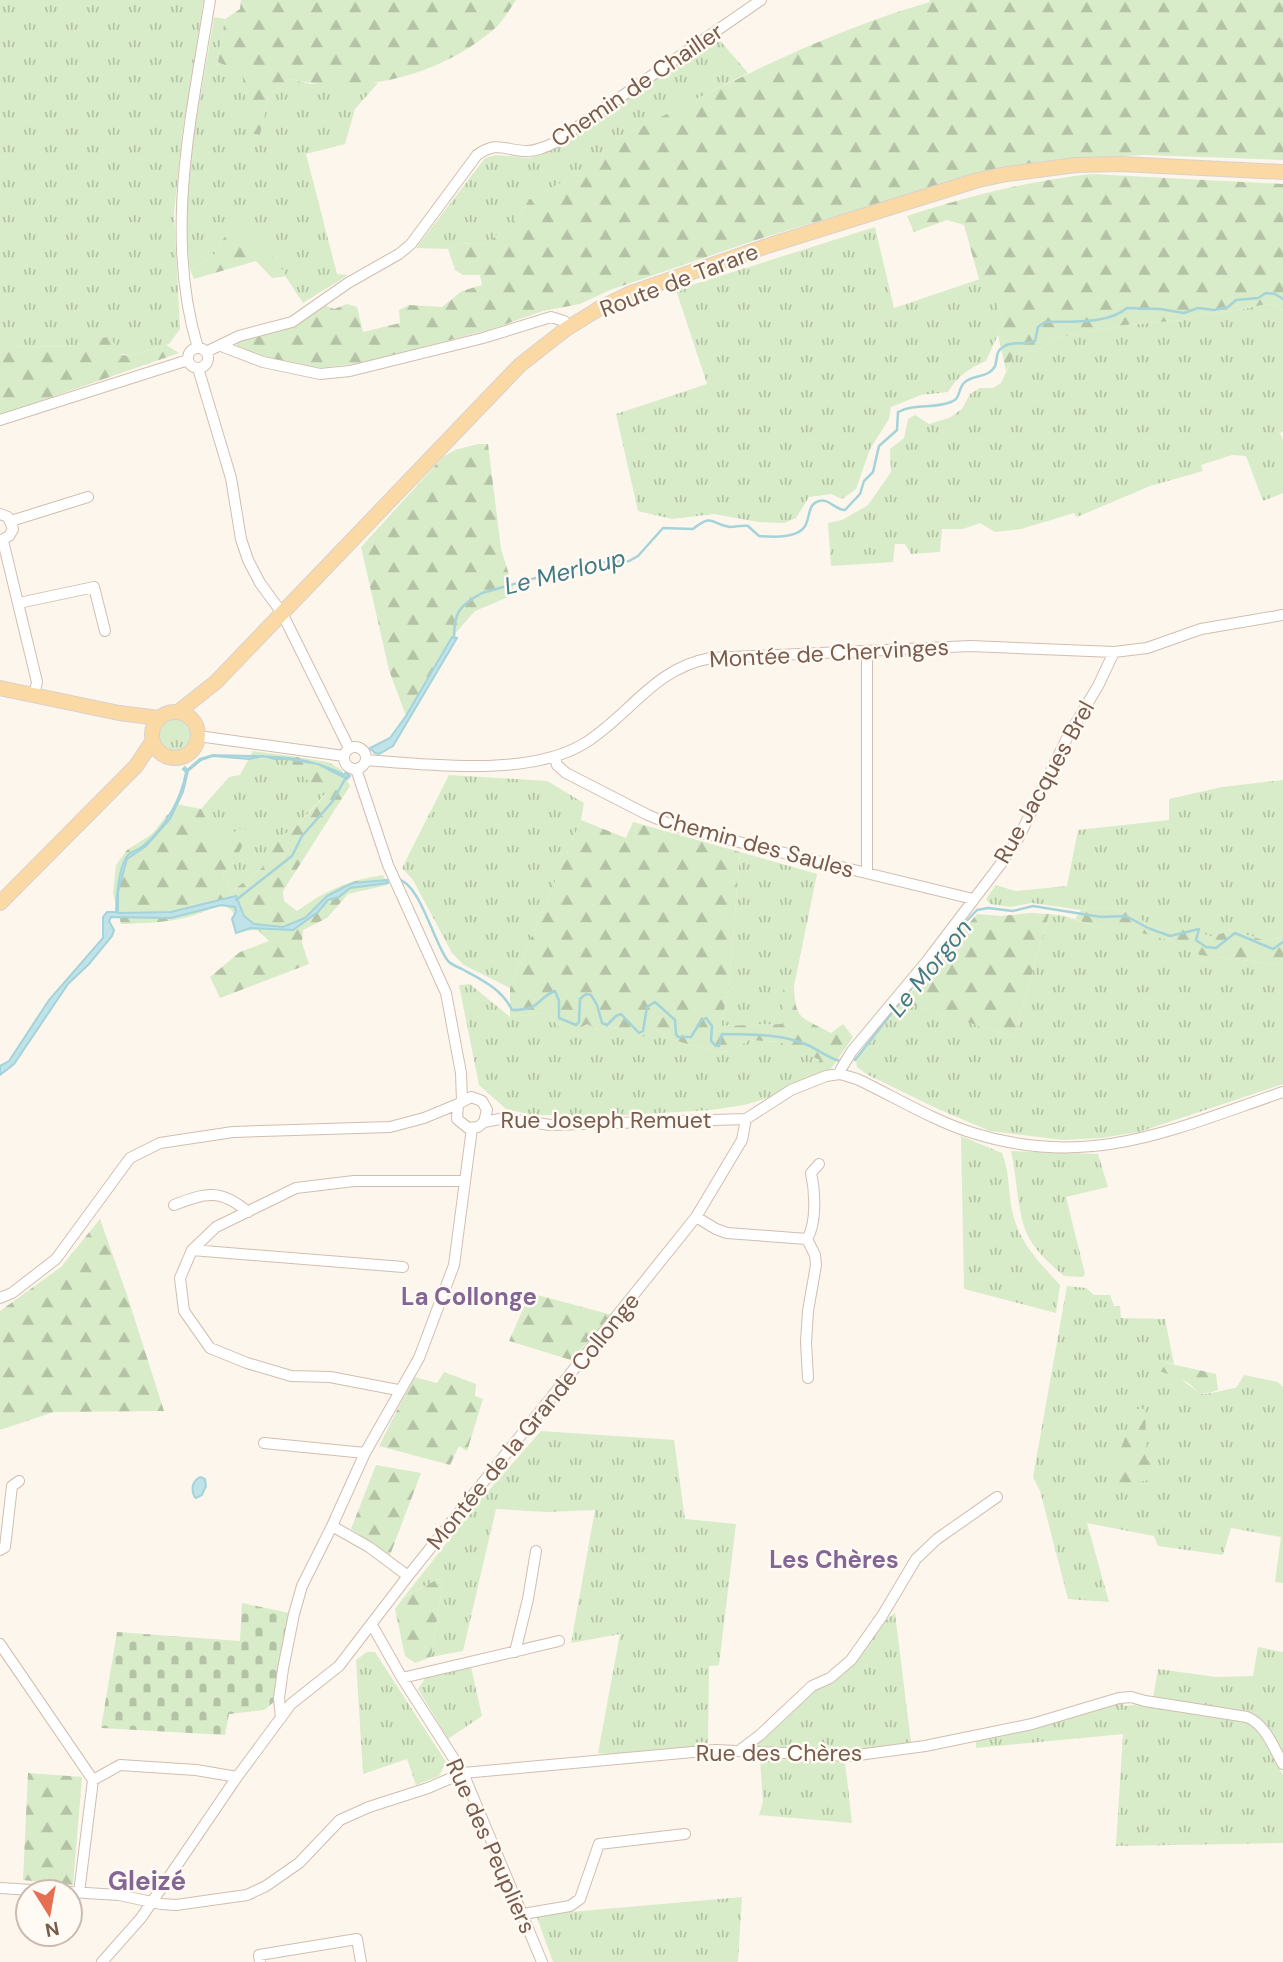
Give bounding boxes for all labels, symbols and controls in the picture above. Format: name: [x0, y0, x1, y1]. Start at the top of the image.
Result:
street label: Chemin de Chailler: [545, 16, 729, 154]
street label: Route de Tarare: [596, 236, 762, 324]
water label: Le Merloup: [501, 541, 629, 602]
street label: Montée de Chervinges: [708, 632, 950, 674]
street label: Rue Jacques Brel: [987, 695, 1101, 869]
street label: Chemin des Saules: [655, 803, 857, 885]
water label: Le Morgon: [881, 912, 978, 1023]
street label: Rue Joseph Remuet: [501, 1105, 711, 1135]
district label: La Collonge: [401, 1281, 537, 1312]
street label: Montée de la Grande Collonge: [420, 1286, 646, 1556]
district label: Les Chères: [769, 1544, 899, 1575]
street label: Rue des Chères: [696, 1738, 862, 1768]
street label: Rue des Peupliers: [439, 1754, 543, 1938]
district label: Gleizé: [108, 1864, 186, 1898]
north arrow: [14, 1878, 84, 1948]
text: N: [43, 1916, 61, 1943]

